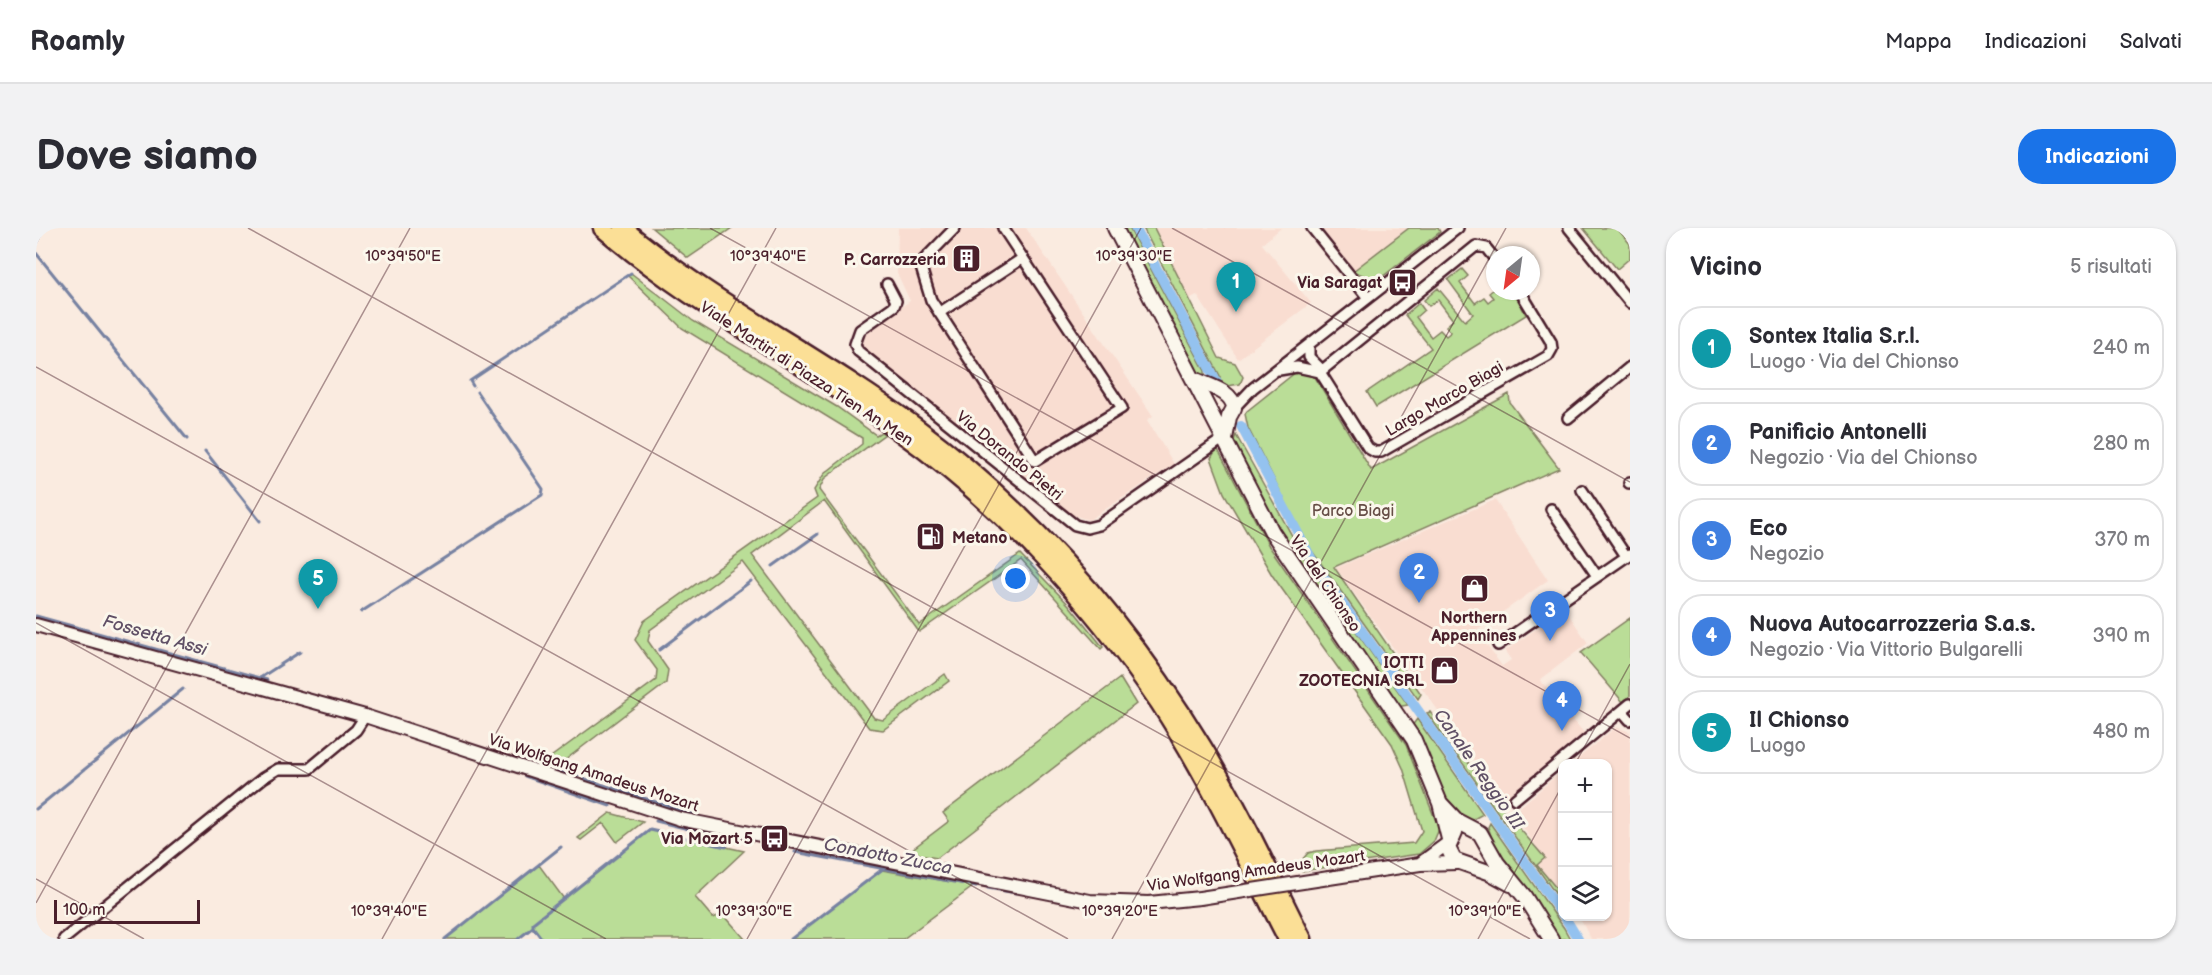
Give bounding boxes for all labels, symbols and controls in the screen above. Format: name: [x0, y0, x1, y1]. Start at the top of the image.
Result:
text: Roamly: [30, 25, 125, 58]
text: Mappa: [1885, 29, 1952, 54]
text: Indicazioni: [1985, 29, 2087, 54]
text: Salvati: [2120, 29, 2182, 54]
button: Indicazioni: [2018, 129, 2176, 184]
text: Dove siamo: [36, 131, 258, 182]
building icon: P. Carrozzeria: [951, 243, 983, 275]
north arrow: [1486, 246, 1540, 300]
text: 10°39'50"E: [365, 247, 441, 266]
text: 10°39'40"E: [730, 247, 806, 266]
text: 10°39'30"E: [1096, 247, 1172, 266]
place label: P. Carrozzeria: [844, 251, 946, 270]
text: Vicino: [1690, 252, 1762, 283]
text: 5 risultati: [2070, 255, 2152, 279]
pin: 1: [1216, 262, 1256, 312]
bus stop icon: Via Saragat: [1387, 266, 1419, 298]
place label: Via Saragat: [1297, 274, 1383, 293]
street label: Viale Martiri di Piazza Tien An Men: [696, 298, 916, 450]
text: Sontex Italia S.r.l.: [1749, 323, 1920, 350]
text: 1: [1707, 336, 1716, 360]
text: 240 m: [2093, 336, 2150, 360]
text: Luogo · Via del Chionso: [1749, 350, 1959, 374]
street label: Largo Marco Biagi: [1382, 358, 1507, 441]
street label: Via Dorando Pietri: [952, 407, 1066, 505]
text: Panificio Antonelli: [1749, 419, 1927, 446]
text: 2: [1706, 432, 1717, 456]
text: 280 m: [2093, 432, 2150, 456]
text: Negozio · Via del Chionso: [1749, 446, 1978, 470]
park label: Parco Biagi: [1312, 502, 1394, 521]
text: Eco: [1749, 515, 1787, 542]
fuel station icon: Metano: [915, 521, 947, 553]
text: 3: [1706, 528, 1717, 552]
text: 370 m: [2094, 528, 2150, 552]
place label: Metano: [952, 529, 1007, 548]
street label: Via del Chionso: [1285, 532, 1364, 636]
text: Negozio: [1749, 542, 1824, 566]
pin: 2: [1400, 554, 1438, 603]
pin: 5: [298, 560, 338, 609]
your location: [1001, 564, 1030, 593]
shop icon: Northern Appennines: [1458, 573, 1490, 605]
pin: 3: [1530, 592, 1570, 641]
place label: Northern Appennines: [1431, 609, 1517, 646]
water label: Fossetta Assi: [100, 611, 210, 661]
text: Nuova Autocarrozzeria S.a.s.: [1749, 611, 2035, 638]
text: 4: [1706, 624, 1717, 648]
text: 390 m: [2092, 624, 2150, 648]
text: Negozio · Via Vittorio Bulgarelli: [1749, 638, 2023, 662]
place label: IOTTI ZOOTECNIA SRL: [1299, 654, 1425, 691]
shop icon: IOTTI ZOOTECNIA SRL: [1429, 655, 1461, 687]
pin: 4: [1542, 682, 1582, 731]
water label: Canale Reggio III: [1429, 705, 1529, 835]
text: Il Chionso: [1749, 707, 1849, 734]
text: 5: [1706, 720, 1717, 744]
text: 480 m: [2092, 720, 2150, 744]
street label: Via Wolfgang Amadeus Mozart: [486, 730, 701, 816]
text: Luogo: [1749, 734, 1806, 758]
map controls: [1558, 759, 1612, 921]
button: +: [1558, 759, 1612, 813]
button: −: [1558, 813, 1612, 867]
bus stop icon: Via Mozart 5: [758, 822, 790, 854]
place label: Via Mozart 5: [661, 830, 753, 849]
water label: Condotto Zucca: [822, 834, 954, 879]
street label: Via Wolfgang Amadeus Mozart: [1146, 847, 1367, 896]
button: layers: [1558, 867, 1612, 921]
scale bar: [54, 897, 200, 924]
text: 100 m: [63, 901, 106, 920]
text: 10°39'40"E: [351, 902, 427, 921]
text: 10°39'30"E: [716, 902, 792, 921]
text: 10°39'20"E: [1082, 902, 1158, 921]
text: 10°39'10"E: [1449, 902, 1522, 921]

